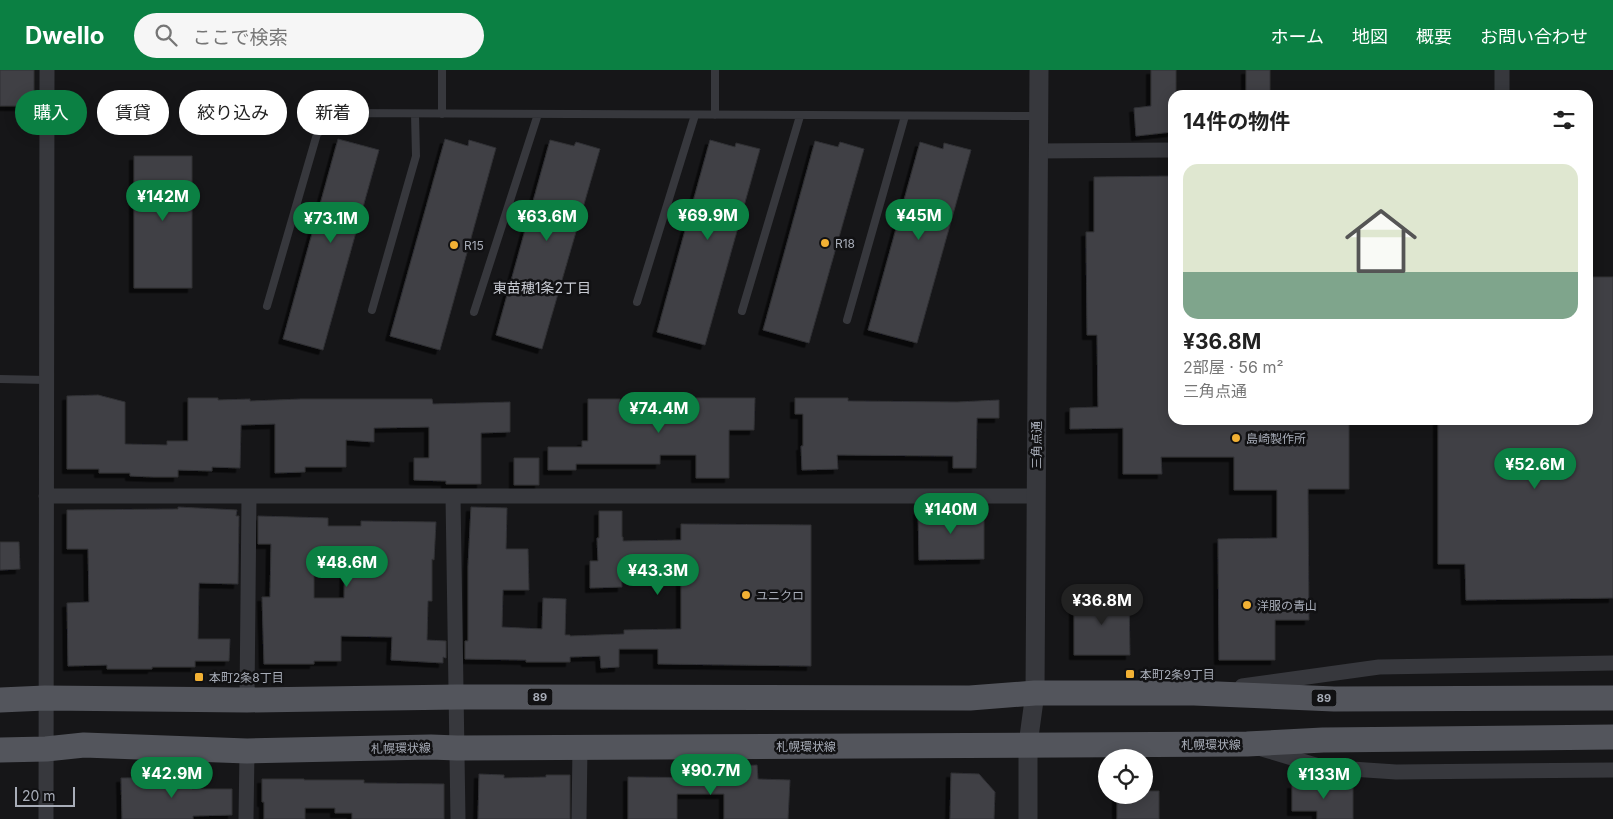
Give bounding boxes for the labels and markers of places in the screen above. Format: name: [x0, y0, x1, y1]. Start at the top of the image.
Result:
pin: ¥142M: [128, 180, 198, 222]
pin: ¥69.9M: [667, 198, 749, 241]
pin: ¥45M: [889, 198, 949, 241]
pin: ¥63.6M: [506, 200, 588, 242]
pin: ¥73.1M: [290, 202, 372, 244]
place label: R18: [835, 236, 855, 251]
marker: R18: [819, 237, 831, 249]
place label: R15: [464, 238, 484, 253]
marker: R15: [448, 239, 460, 251]
pin: ¥74.4M: [618, 392, 700, 434]
place label: 島崎製作所: [1246, 431, 1306, 446]
marker: 島崎製作所: [1230, 432, 1242, 444]
pin: ¥52.6M: [1494, 448, 1576, 490]
pin: ¥140M: [916, 492, 986, 535]
pin: ¥48.6M: [306, 546, 388, 588]
pin: ¥43.3M: [617, 554, 699, 596]
pin: ¥36.8M: [1061, 584, 1143, 626]
place label: ユニクロ: [756, 588, 804, 603]
marker: ユニクロ: [740, 589, 752, 601]
place label: 洋服の青山: [1257, 598, 1317, 613]
marker: 洋服の青山: [1241, 599, 1253, 611]
place label: 本町2条9丁目: [1140, 667, 1215, 682]
marker: 本町2条9丁目: [1124, 668, 1136, 680]
place label: 本町2条8丁目: [209, 670, 284, 685]
marker: 本町2条8丁目: [193, 671, 205, 683]
pin: ¥90.7M: [670, 754, 752, 796]
pin: ¥42.9M: [131, 756, 213, 799]
pin: ¥133M: [1289, 758, 1359, 800]

